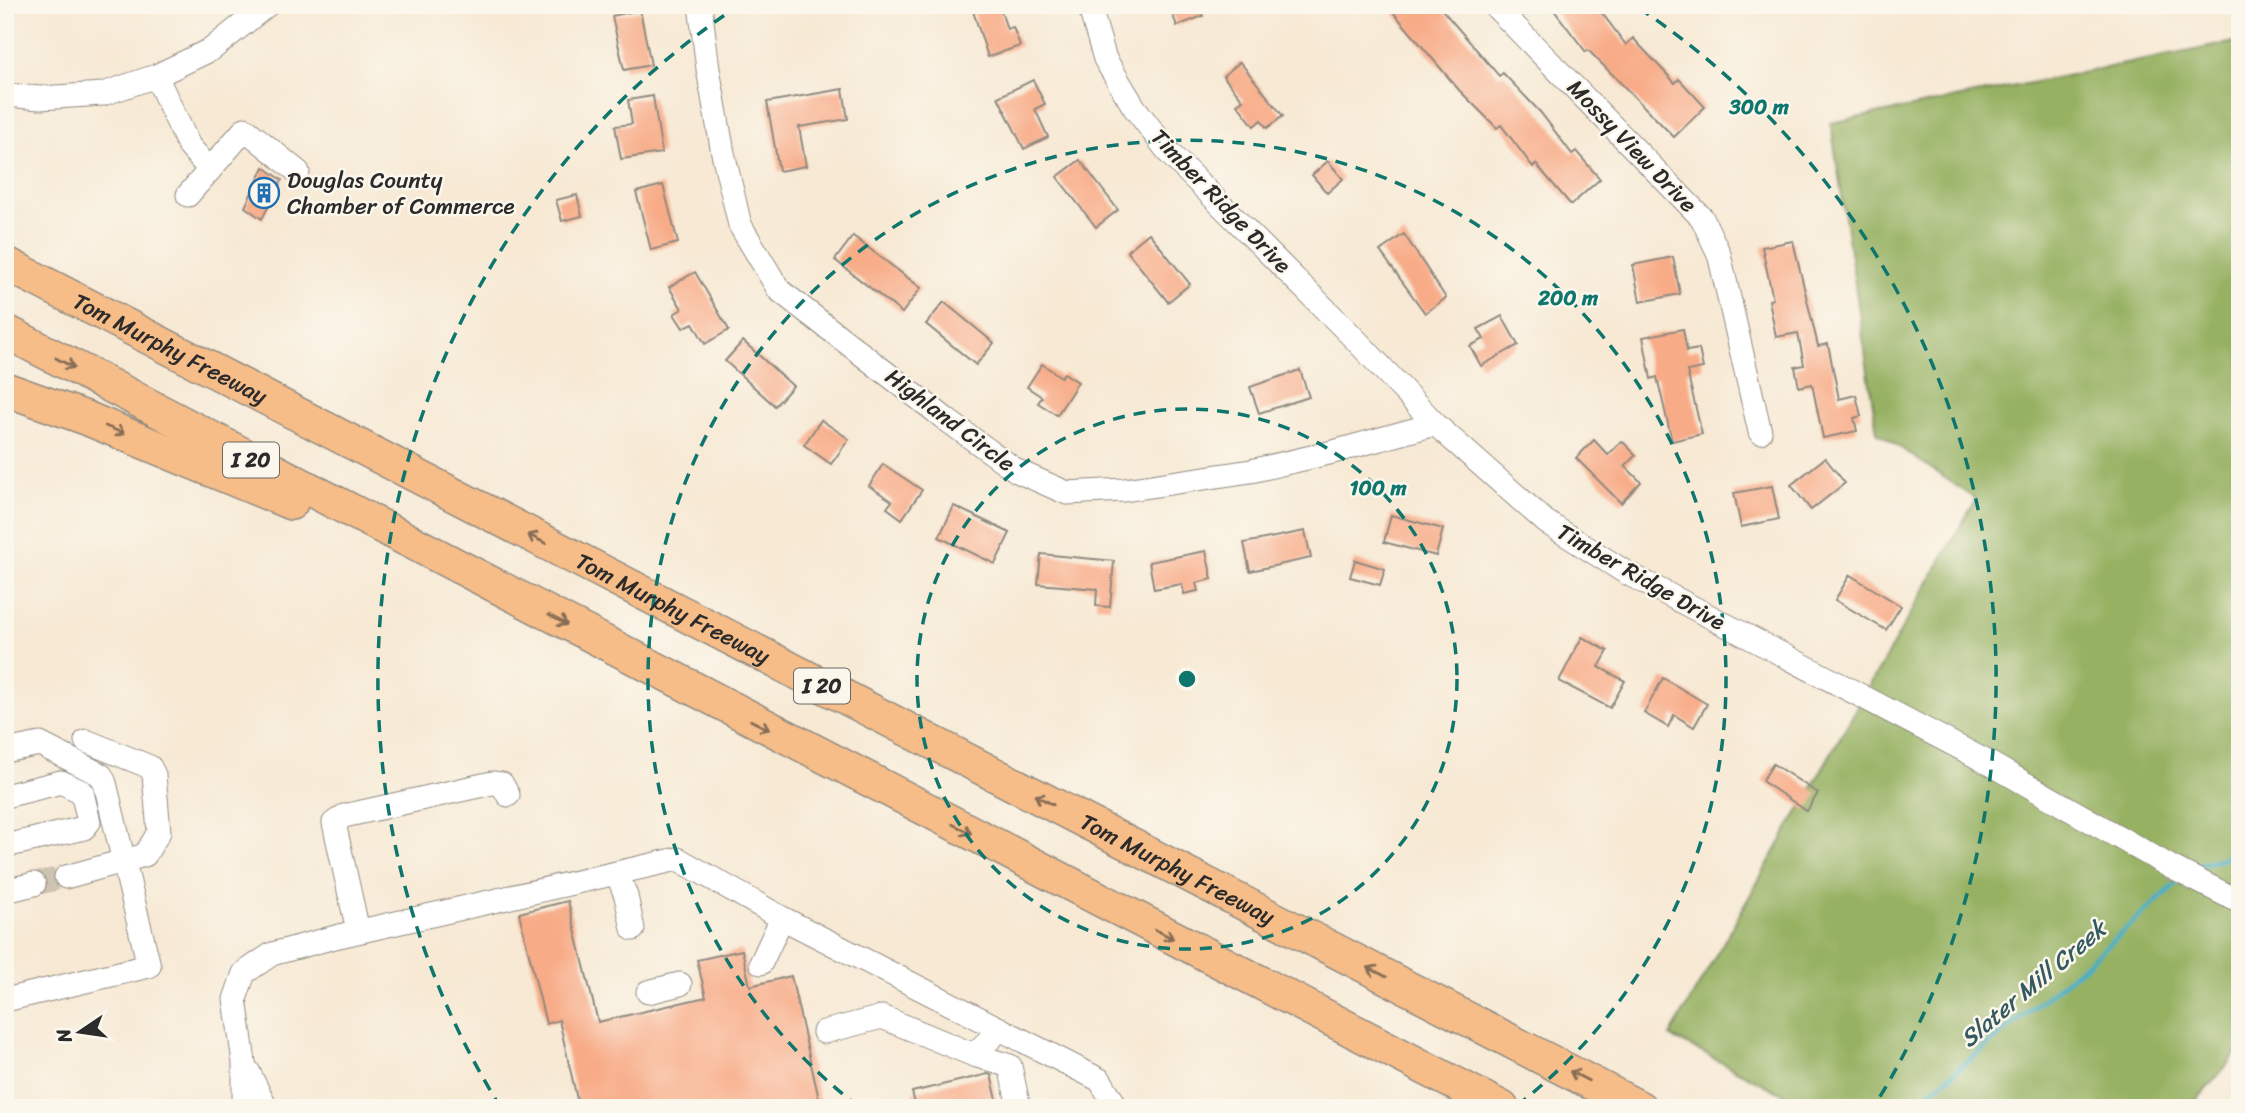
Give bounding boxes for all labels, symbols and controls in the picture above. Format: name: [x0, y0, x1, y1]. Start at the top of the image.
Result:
street label: Mossy View Drive: [1557, 69, 1707, 223]
text: 300 m: [1728, 88, 1790, 126]
street label: Timber Ridge Drive: [1140, 119, 1302, 283]
place label: Douglas County Chamber of Commerce: [287, 160, 515, 227]
building icon: Douglas County Chamber of Commerce: [247, 176, 281, 210]
text: 200 m: [1537, 279, 1599, 317]
street label: Tom Murphy Freeway: [65, 281, 275, 416]
one-way arrow: [55, 357, 75, 371]
street label: Highland Circle: [876, 357, 1024, 483]
one-way arrow: [104, 424, 126, 437]
road number: I 20: [223, 442, 279, 477]
text: 100 m: [1349, 469, 1407, 507]
street label: Timber Ridge Drive: [1549, 512, 1733, 642]
one-way arrow: [527, 532, 548, 546]
street label: Tom Murphy Freeway: [568, 541, 778, 676]
one-way arrow: [547, 613, 568, 627]
centre of rings: [1175, 667, 1199, 691]
road number: I 20: [794, 668, 850, 704]
one-way arrow: [749, 718, 770, 732]
one-way arrow: [1035, 792, 1055, 806]
street label: Tom Murphy Freeway: [1073, 802, 1282, 937]
one-way arrow: [951, 823, 972, 837]
water label: Slater Mill Creek: [1950, 908, 2118, 1058]
one-way arrow: [1153, 927, 1174, 941]
one-way arrow: [1367, 964, 1388, 978]
north arrow: [46, 998, 116, 1068]
text: N: [46, 1025, 82, 1047]
one-way arrow: [1569, 1069, 1590, 1083]

